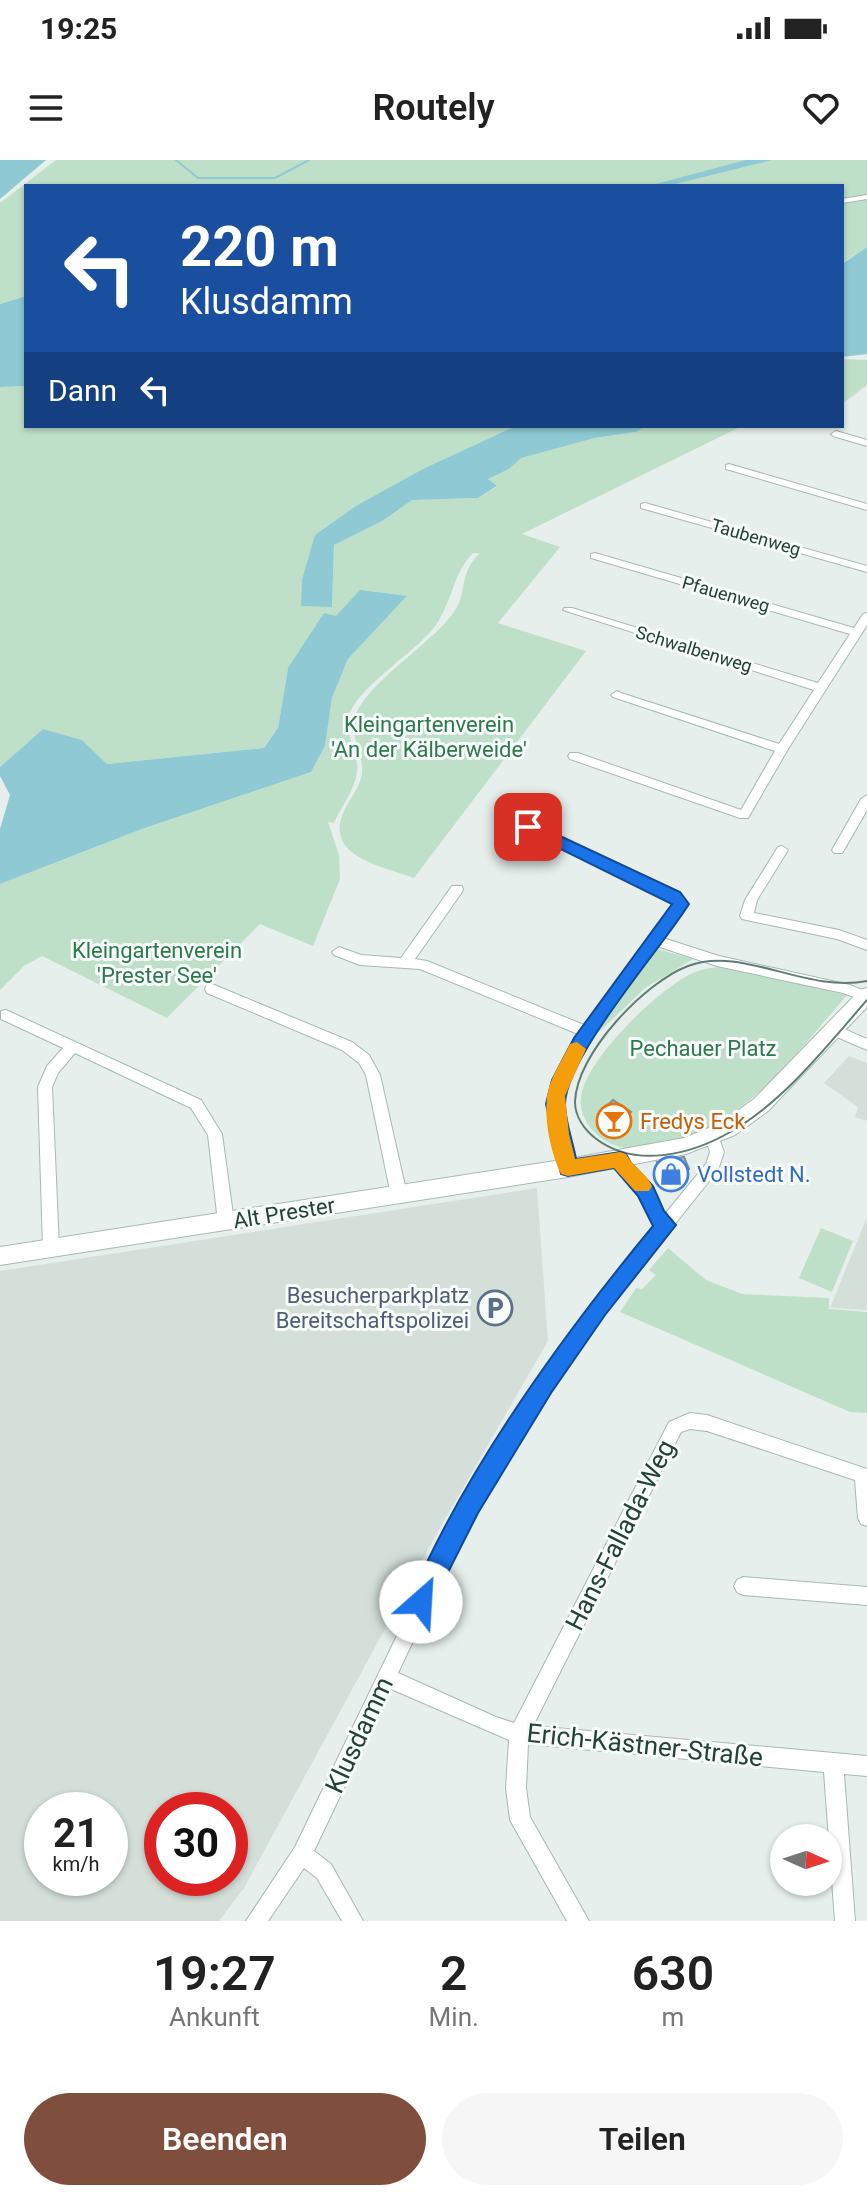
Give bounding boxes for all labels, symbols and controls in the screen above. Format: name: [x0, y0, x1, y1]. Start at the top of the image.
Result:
text: 19:25: [40, 11, 117, 46]
icon: menu: [24, 86, 68, 130]
icon: heart: [799, 86, 843, 130]
text: Routely: [372, 87, 495, 129]
text: 220 m: [180, 214, 339, 280]
icon: left: [48, 216, 152, 320]
text: Klusdamm: [180, 281, 353, 323]
icon: left: [133, 368, 177, 412]
text: Dann: [48, 373, 117, 408]
street label: Taubenweg: [709, 514, 803, 560]
street label: Pfauenweg: [680, 572, 772, 616]
street label: Schwalbenweg: [633, 621, 755, 677]
park label: Kleingartenverein 'An der Kälberweide': [331, 712, 527, 762]
pin: [494, 793, 562, 861]
icon: arrive: [506, 805, 550, 849]
park label: Kleingartenverein 'Prester See': [72, 938, 242, 988]
park label: Pechauer Platz: [629, 1036, 777, 1061]
bar icon: Fredys Eck: [595, 1102, 633, 1140]
place label: Fredys Eck: [640, 1109, 746, 1134]
shop icon: Vollstedt N.: [652, 1155, 690, 1193]
place label: Vollstedt N.: [697, 1162, 811, 1187]
street label: Alt Prester: [231, 1193, 337, 1233]
place label: Besucherparkplatz Bereitschaftspolizei: [276, 1283, 469, 1333]
parking icon: Besucherparkplatz Bereitschaftspolizei: [476, 1289, 514, 1327]
street label: Hans-Fallada-Weg: [559, 1435, 681, 1635]
position arrow: [379, 1560, 463, 1644]
street label: Klusdamm: [319, 1672, 399, 1798]
street label: Erich-Kästner-Straße: [525, 1718, 765, 1772]
speed limit sign: 30: [144, 1792, 248, 1896]
text: 21: [53, 1810, 99, 1857]
north arrow: [770, 1824, 842, 1896]
map controls: [770, 1824, 842, 1896]
text: km/h: [53, 1852, 99, 1876]
text: 19:27: [153, 1945, 276, 2002]
text: 2: [440, 1945, 467, 2002]
text: 630: [632, 1945, 714, 2002]
text: Ankunft: [169, 2002, 260, 2032]
text: Min.: [429, 2002, 479, 2032]
text: m: [662, 2002, 684, 2032]
button: Beenden: [24, 2093, 426, 2185]
button: Teilen: [442, 2093, 843, 2185]

